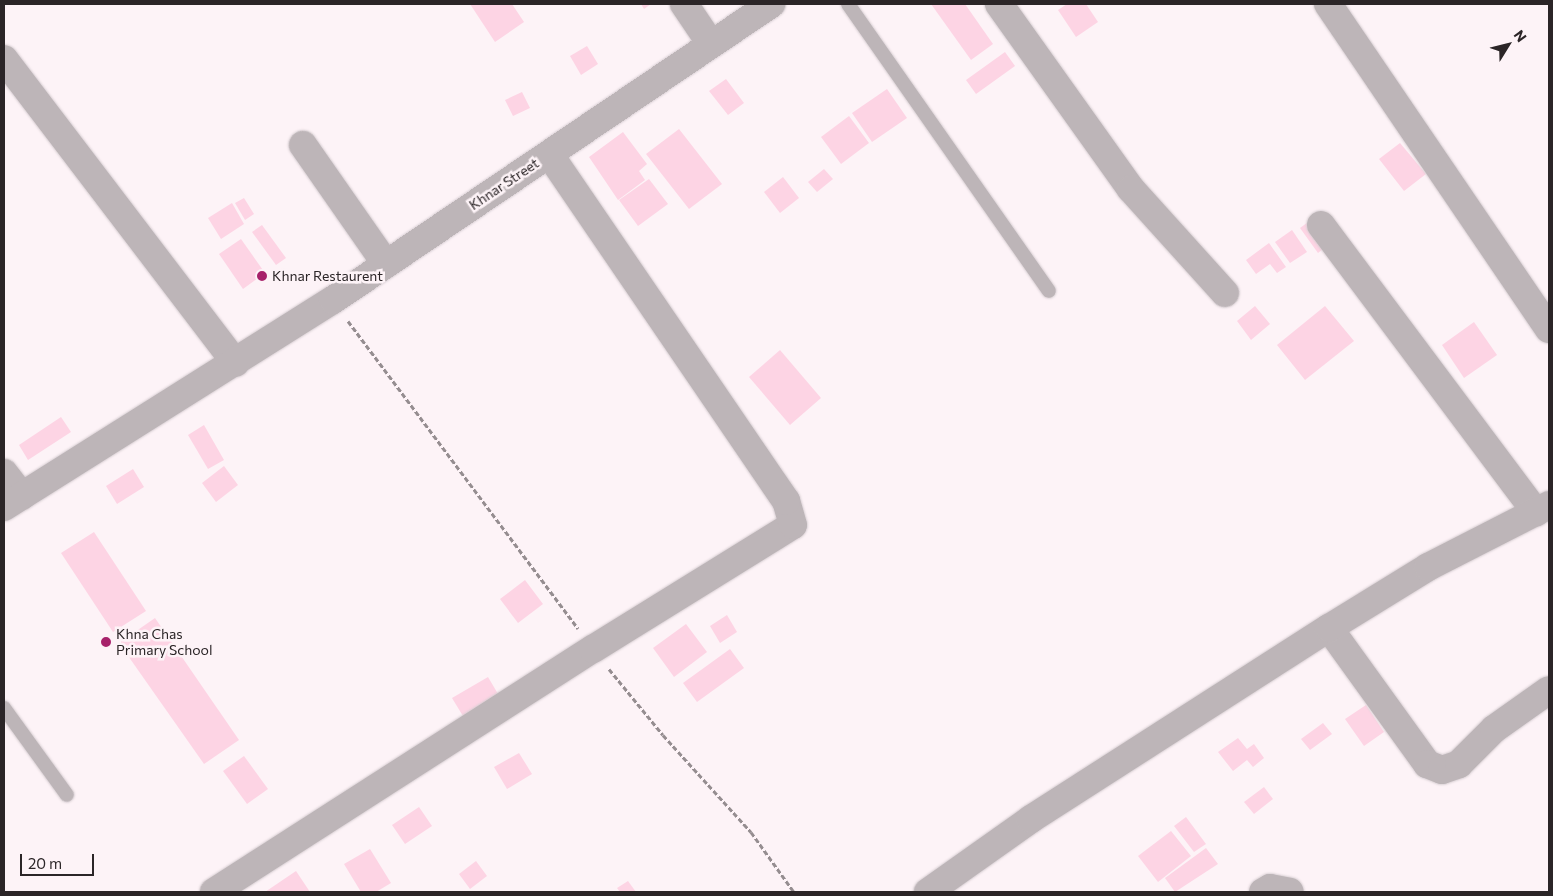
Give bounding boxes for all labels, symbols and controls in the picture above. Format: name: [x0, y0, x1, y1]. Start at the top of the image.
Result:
north arrow: [1483, 20, 1533, 70]
text: N: [1511, 27, 1531, 45]
street label: Khnar Street: [466, 154, 542, 214]
place label: Khnar Restaurent: [272, 268, 383, 284]
marker: Khnar Restaurent: [256, 270, 268, 282]
place label: Khna Chas Primary School: [116, 626, 212, 658]
marker: Khna Chas Primary School: [100, 636, 112, 648]
scale bar: [22, 844, 96, 876]
text: 20 m: [28, 854, 62, 872]

